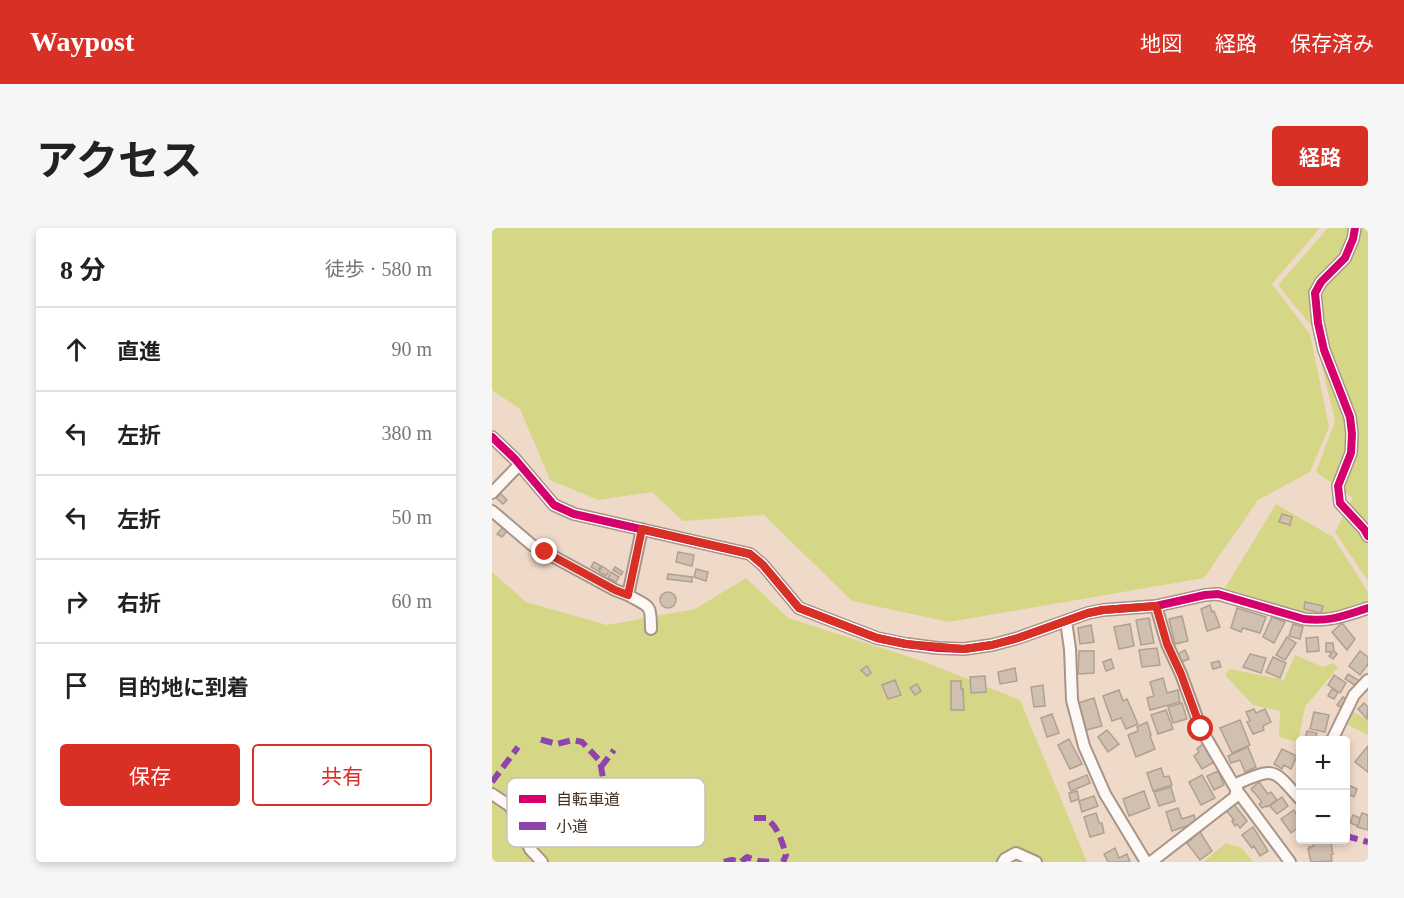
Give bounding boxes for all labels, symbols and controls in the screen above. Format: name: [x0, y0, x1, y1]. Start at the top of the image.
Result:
text: Waypost: [30, 26, 134, 57]
text: 地図: [1140, 32, 1182, 56]
text: 経路: [1215, 32, 1257, 56]
text: 保存済み: [1290, 32, 1374, 56]
button: 経路: [1272, 126, 1368, 186]
text: アクセス: [36, 138, 202, 184]
text: 8 分: [60, 256, 106, 285]
text: 徒歩 · 580 m: [325, 258, 432, 280]
icon: ahead: [60, 333, 93, 366]
text: 90 m: [391, 338, 432, 360]
text: 直進: [117, 339, 161, 364]
icon: left: [60, 417, 93, 450]
text: 380 m: [381, 422, 432, 444]
text: 左折: [117, 423, 161, 448]
icon: left: [60, 501, 93, 534]
text: 50 m: [391, 506, 432, 528]
text: 左折: [117, 507, 161, 532]
route end: [531, 538, 557, 564]
icon: right: [60, 585, 93, 618]
text: 60 m: [391, 590, 432, 612]
text: 右折: [117, 591, 161, 616]
icon: arrive: [60, 669, 93, 702]
text: 目的地に到着: [117, 675, 249, 700]
route start: [1187, 715, 1213, 741]
map controls: [1296, 736, 1350, 844]
button: +: [1296, 736, 1350, 790]
button: 保存: [60, 744, 240, 806]
button: 共有: [252, 744, 432, 806]
legend: [507, 778, 705, 847]
button: −: [1296, 790, 1350, 844]
text: 自転車道: [556, 791, 620, 808]
text: 小道: [556, 818, 588, 835]

